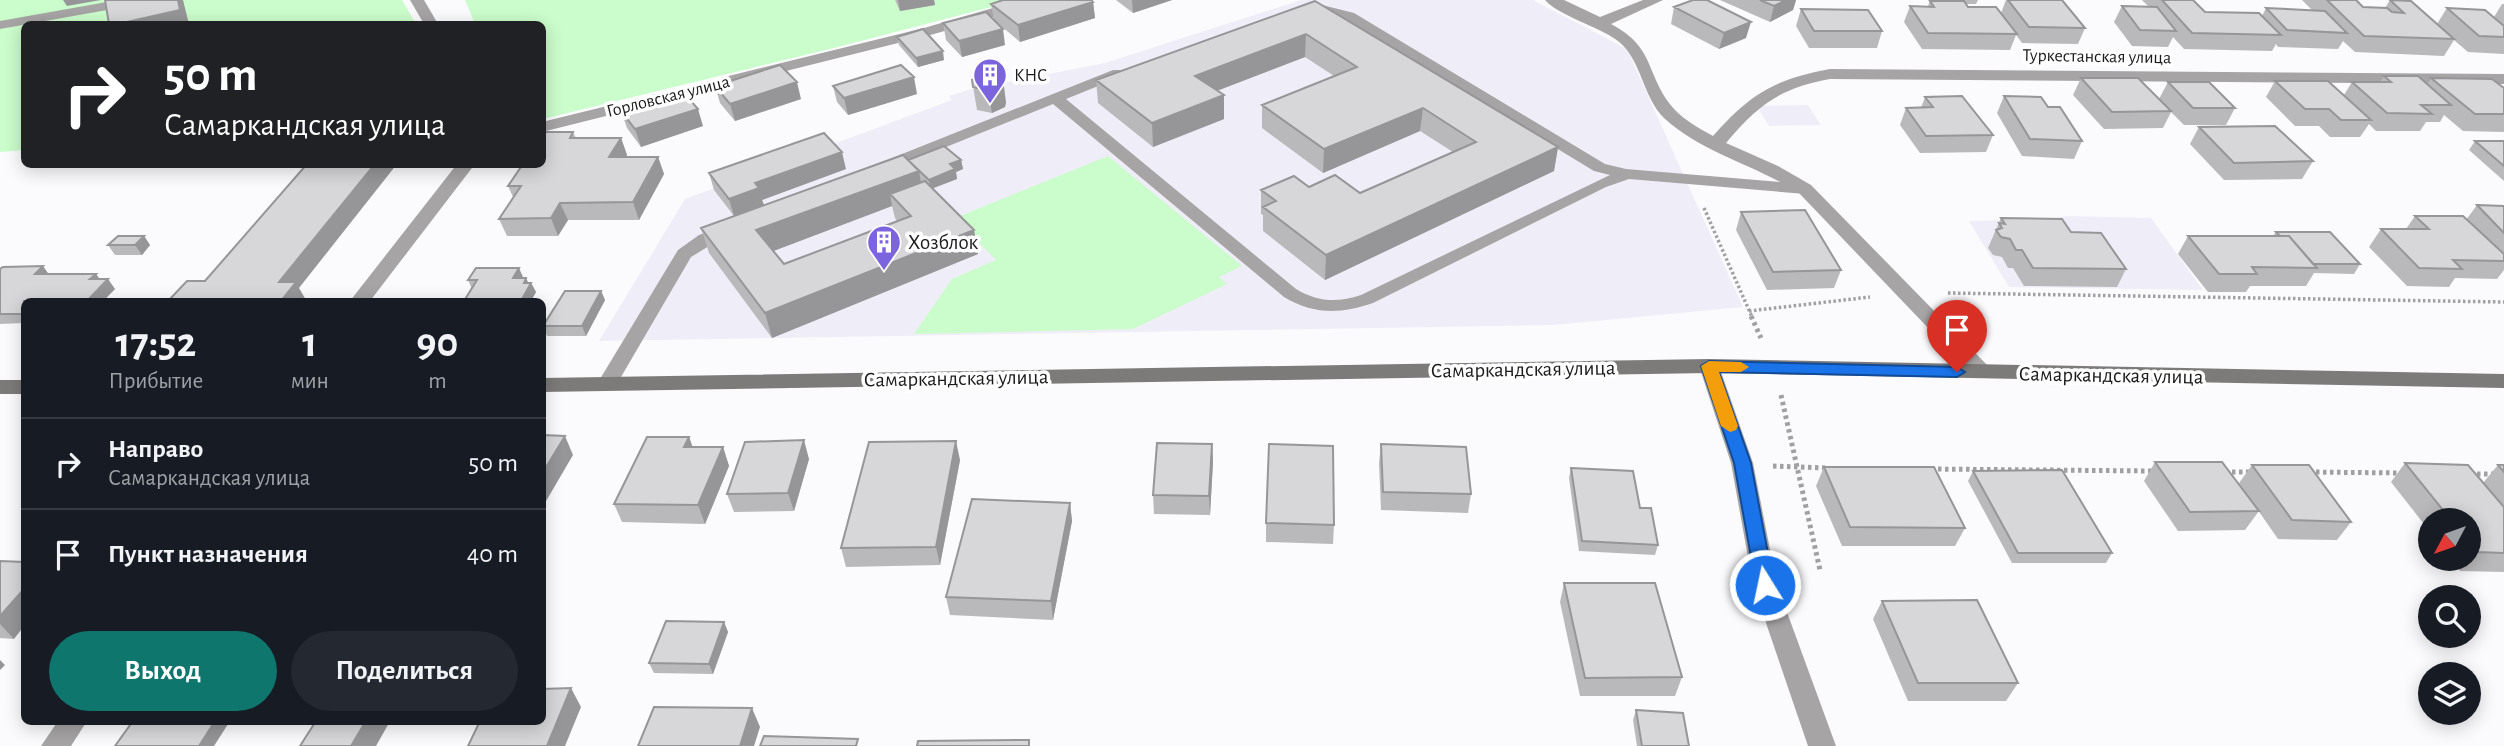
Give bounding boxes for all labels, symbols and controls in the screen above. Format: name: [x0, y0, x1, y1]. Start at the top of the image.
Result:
street label: Туркестанская улица: [2022, 47, 2172, 67]
icon: right: [49, 49, 140, 140]
text: 50 m: [164, 51, 258, 100]
building icon: КНС: [971, 56, 1009, 105]
place label: КНС: [1014, 67, 1047, 85]
street label: Горловская улица: [605, 73, 732, 121]
text: Самаркандская улица: [164, 109, 446, 141]
building icon: Хозблок: [865, 223, 903, 272]
place label: Хозблок: [908, 232, 979, 253]
pin: [1927, 300, 1987, 372]
icon: arrive: [1938, 311, 1976, 349]
text: 17:52: [115, 322, 196, 364]
text: 1: [302, 322, 317, 364]
text: 90: [416, 322, 459, 364]
street label: Самаркандская улица: [1430, 357, 1616, 382]
street label: Самаркандская улица: [2018, 363, 2204, 388]
street label: Самаркандская улица: [863, 366, 1049, 391]
text: Прибытие: [108, 370, 203, 393]
text: мин: [291, 370, 329, 393]
text: m: [428, 370, 447, 393]
text: Направо: [108, 436, 203, 462]
icon: right: [49, 445, 87, 483]
text: 50 m: [468, 450, 518, 476]
text: Самаркандская улица: [108, 467, 310, 490]
north arrow: [2418, 508, 2482, 570]
map controls: [2418, 508, 2481, 725]
icon: arrive: [49, 536, 87, 574]
text: Пункт назначения: [108, 541, 308, 567]
text: 40 m: [467, 541, 518, 567]
position arrow: [1728, 548, 1802, 622]
button: search: [2418, 585, 2481, 648]
button: Выход: [49, 631, 277, 711]
button: Поделиться: [291, 631, 518, 711]
button: layers: [2418, 662, 2481, 725]

